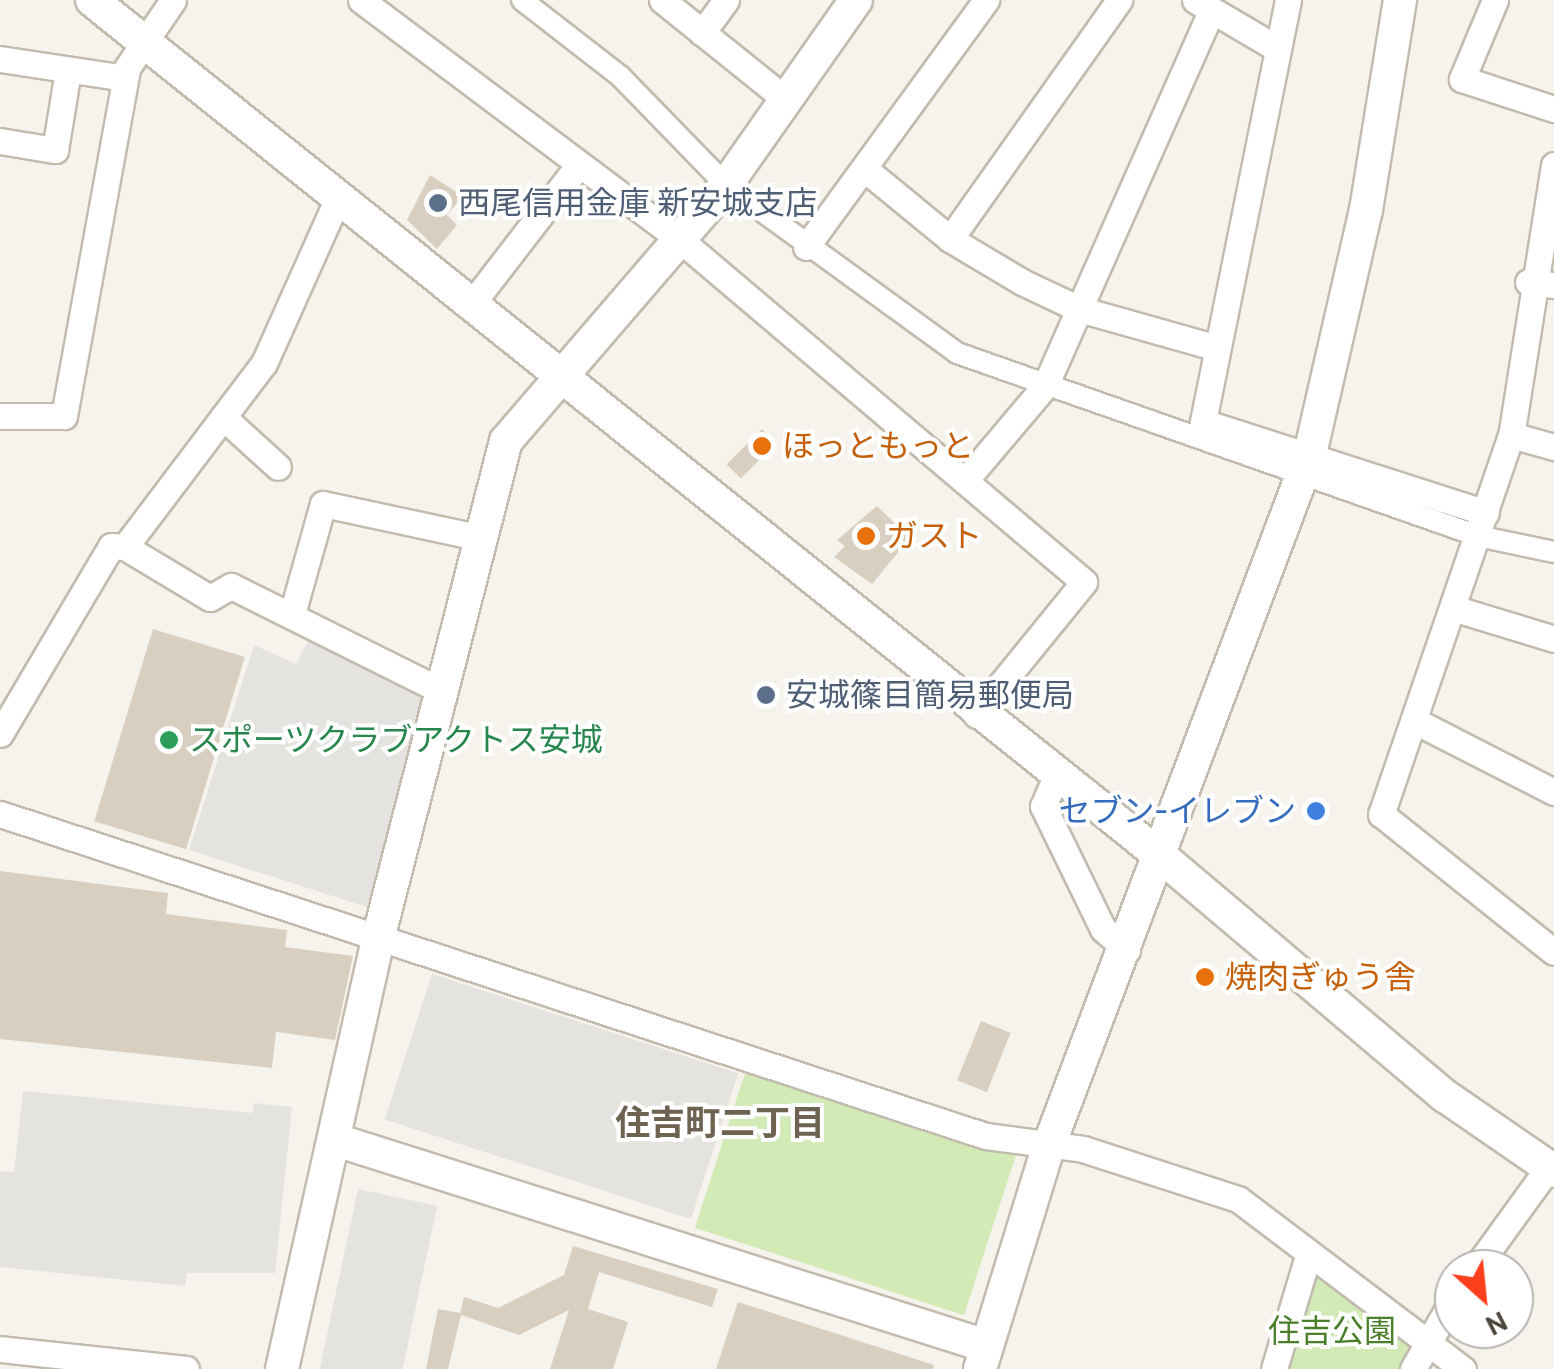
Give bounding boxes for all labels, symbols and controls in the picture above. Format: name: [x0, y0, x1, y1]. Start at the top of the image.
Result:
place label: 西尾信用金庫 新安城支店: [458, 184, 817, 222]
marker: 西尾信用金庫 新安城支店: [427, 192, 449, 214]
place label: ほっともっと: [782, 427, 974, 465]
marker: ほっともっと: [751, 435, 773, 457]
place label: ガスト: [886, 517, 982, 555]
marker: ガスト: [855, 525, 877, 547]
place label: 安城篠目簡易郵便局: [786, 676, 1074, 714]
marker: 安城篠目簡易郵便局: [755, 684, 777, 706]
place label: スポーツクラブアクトス安城: [189, 721, 605, 759]
marker: スポーツクラブアクトス安城: [158, 729, 180, 751]
place label: セブン-イレブン: [1058, 792, 1296, 830]
marker: セブン-イレブン: [1305, 800, 1327, 822]
place label: 焼肉ぎゅう舎: [1225, 958, 1417, 996]
marker: 焼肉ぎゅう舎: [1194, 966, 1216, 988]
district label: 住吉町二丁目: [615, 1102, 825, 1144]
north arrow: [1434, 1249, 1534, 1349]
text: N: [1480, 1304, 1513, 1344]
park label: 住吉公園: [1268, 1312, 1396, 1350]

